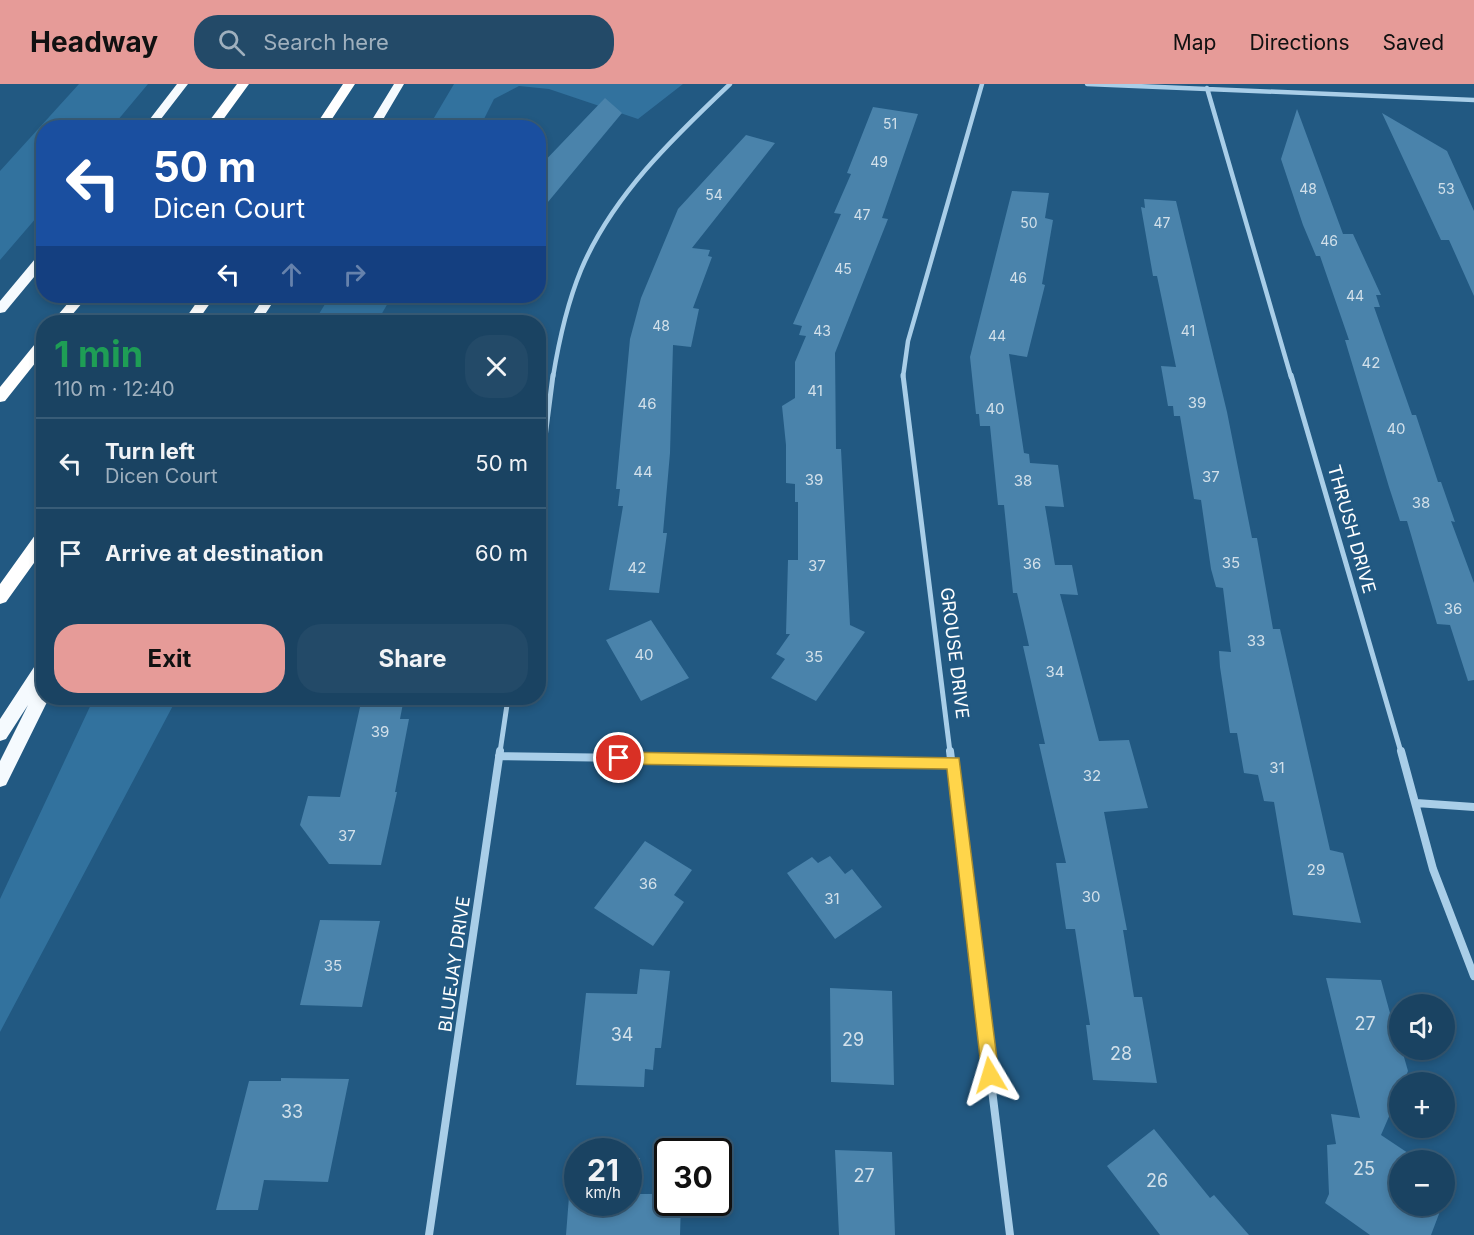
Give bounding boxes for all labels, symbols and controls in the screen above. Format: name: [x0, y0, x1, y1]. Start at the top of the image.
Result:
search box: [194, 15, 614, 69]
text: Headway: [30, 25, 158, 59]
icon: search: [215, 26, 248, 59]
text: Search here: [263, 29, 389, 55]
text: Map: [1173, 30, 1216, 55]
text: Directions: [1249, 30, 1350, 55]
text: Saved: [1383, 30, 1444, 55]
house number: 51: [883, 115, 897, 132]
text: 50 m: [153, 141, 256, 192]
icon: left: [54, 144, 132, 222]
house number: 49: [870, 153, 888, 170]
house number: 48: [1299, 180, 1317, 197]
house number: 53: [1437, 180, 1455, 197]
house number: 54: [705, 186, 723, 203]
text: Dicen Court: [153, 192, 305, 225]
house number: 47: [854, 206, 871, 223]
house number: 50: [1020, 214, 1038, 231]
house number: 47: [1154, 214, 1171, 231]
house number: 46: [1320, 232, 1338, 249]
icon: left: [212, 258, 245, 291]
icon: ahead: [275, 258, 308, 291]
icon: right: [338, 258, 371, 291]
house number: 45: [834, 260, 852, 277]
house number: 46: [1009, 269, 1027, 286]
house number: 44: [1346, 287, 1364, 304]
house number: 48: [652, 317, 670, 334]
house number: 43: [813, 322, 831, 339]
house number: 41: [1181, 322, 1195, 339]
house number: 44: [988, 327, 1006, 344]
text: 1 min: [54, 332, 143, 376]
button: close: [465, 335, 528, 398]
house number: 42: [1362, 353, 1380, 372]
text: 110 m · 12:40: [54, 377, 175, 401]
house number: 41: [807, 381, 823, 400]
house number: 39: [1188, 393, 1206, 412]
house number: 46: [638, 394, 657, 413]
house number: 40: [985, 399, 1005, 418]
house number: 40: [1386, 419, 1406, 438]
text: Turn left: [105, 438, 195, 464]
icon: left: [54, 447, 87, 480]
text: 50 m: [475, 450, 528, 476]
house number: 44: [633, 462, 653, 481]
street label: THRUSH DRIVE: [1324, 462, 1380, 596]
text: Dicen Court: [105, 464, 218, 488]
house number: 37: [1202, 467, 1220, 486]
house number: 39: [805, 470, 823, 489]
house number: 38: [1014, 471, 1032, 490]
house number: 38: [1412, 493, 1430, 512]
icon: arrive: [54, 537, 87, 570]
text: Arrive at destination: [105, 540, 324, 566]
text: 60 m: [475, 540, 528, 566]
house number: 35: [1222, 553, 1240, 572]
house number: 36: [1023, 554, 1041, 573]
house number: 37: [808, 556, 826, 575]
house number: 42: [628, 558, 646, 577]
street label: GROUSE DRIVE: [937, 586, 973, 720]
house number: 36: [1444, 599, 1462, 618]
button: Exit: [54, 624, 285, 693]
button: Share: [297, 624, 528, 693]
house number: 33: [1247, 631, 1265, 650]
house number: 40: [634, 645, 654, 664]
house number: 35: [805, 647, 823, 666]
house number: 34: [1046, 662, 1064, 681]
house number: 39: [371, 722, 389, 741]
pin: [593, 732, 644, 783]
icon: arrive: [602, 741, 635, 774]
house number: 31: [1269, 758, 1285, 777]
house number: 32: [1083, 766, 1101, 785]
house number: 37: [338, 826, 356, 845]
house number: 29: [1307, 860, 1325, 879]
house number: 36: [639, 874, 657, 893]
house number: 30: [1082, 887, 1100, 906]
house number: 31: [824, 889, 840, 908]
street label: BLUEJAY DRIVE: [434, 895, 474, 1033]
house number: 35: [324, 956, 342, 975]
map controls: [1389, 994, 1455, 1216]
button: sound: [1389, 994, 1455, 1060]
house number: 27: [1354, 1013, 1376, 1034]
house number: 34: [611, 1024, 633, 1045]
house number: 29: [842, 1029, 864, 1050]
position arrow: [958, 1043, 1022, 1107]
house number: 28: [1110, 1043, 1132, 1064]
button: +: [1389, 1072, 1455, 1138]
house number: 33: [281, 1101, 303, 1122]
speed limit sign: 30: [654, 1138, 732, 1216]
button: −: [1389, 1150, 1455, 1216]
text: 21: [587, 1152, 619, 1188]
house number: 25: [1353, 1158, 1375, 1179]
house number: 27: [853, 1165, 875, 1186]
house number: 26: [1146, 1170, 1168, 1191]
text: km/h: [585, 1183, 621, 1202]

